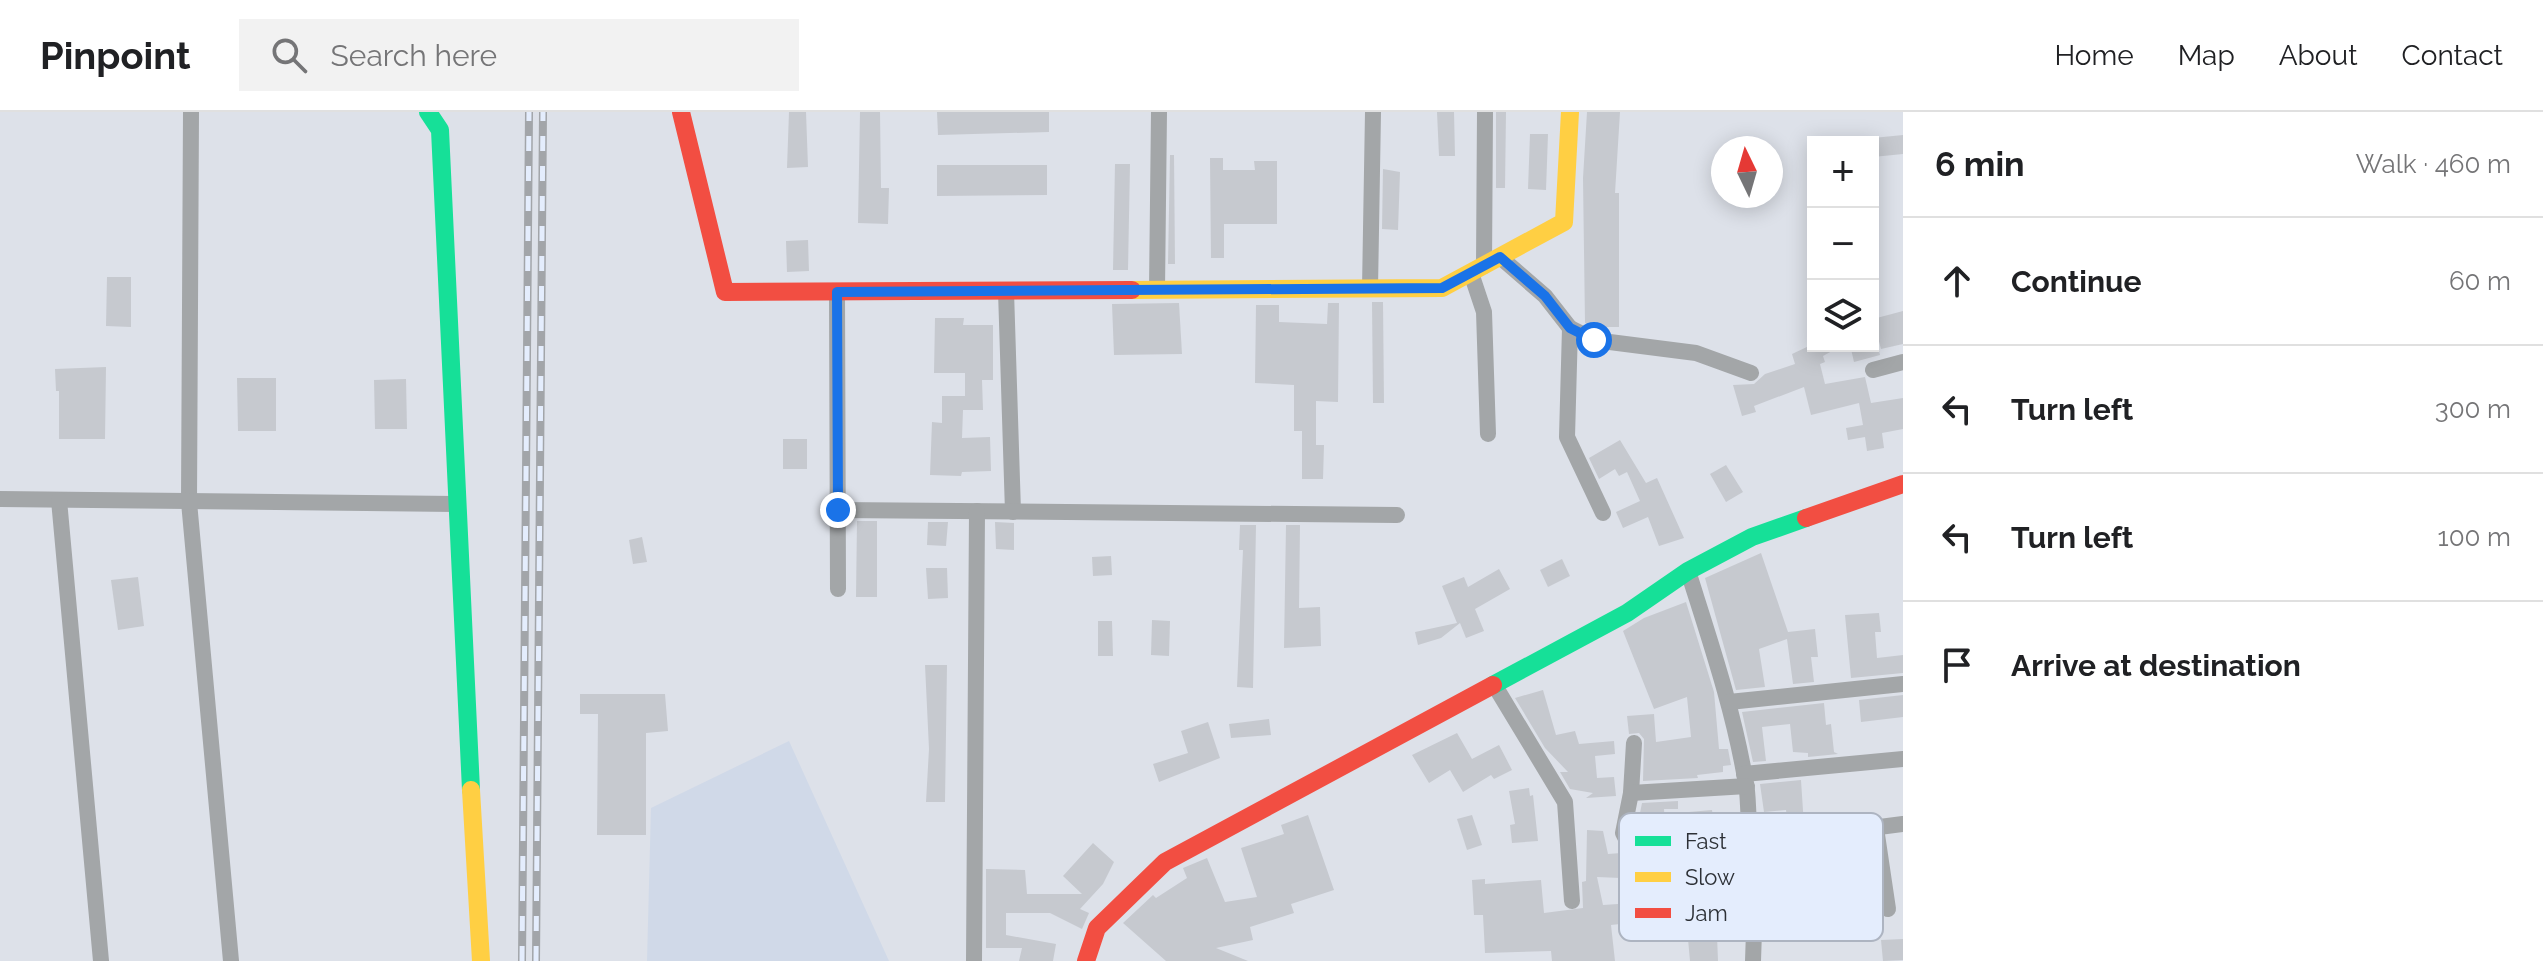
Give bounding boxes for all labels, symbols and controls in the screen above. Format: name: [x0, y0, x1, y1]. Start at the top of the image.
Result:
search box: [239, 19, 799, 91]
text: Pinpoint: [40, 33, 191, 78]
icon: search: [267, 33, 311, 77]
text: Search here: [331, 38, 497, 73]
text: Home: [2054, 39, 2134, 72]
text: Map: [2178, 39, 2235, 72]
text: About: [2279, 39, 2358, 72]
text: Contact: [2402, 39, 2503, 72]
north arrow: [1711, 136, 1783, 208]
map controls: [1807, 136, 1879, 352]
button: +: [1807, 136, 1879, 208]
text: 6 min: [1935, 144, 2025, 184]
text: Walk · 460 m: [2356, 149, 2511, 179]
button: −: [1807, 208, 1879, 280]
icon: ahead: [1935, 259, 1979, 303]
text: Continue: [2011, 264, 2142, 299]
text: 60 m: [2449, 266, 2511, 296]
button: layers: [1807, 280, 1879, 352]
route start: [1576, 322, 1612, 358]
icon: left: [1935, 387, 1979, 431]
text: Turn left: [2011, 392, 2133, 427]
text: 300 m: [2435, 394, 2511, 424]
route end: [820, 492, 856, 528]
icon: left: [1935, 515, 1979, 559]
text: Turn left: [2011, 520, 2133, 555]
text: 100 m: [2438, 522, 2511, 552]
icon: arrive: [1935, 643, 1979, 687]
text: Arrive at destination: [2011, 648, 2301, 683]
legend: [1619, 813, 1883, 941]
text: Fast: [1685, 828, 1727, 854]
text: Slow: [1685, 864, 1735, 890]
text: Jam: [1685, 900, 1728, 926]

